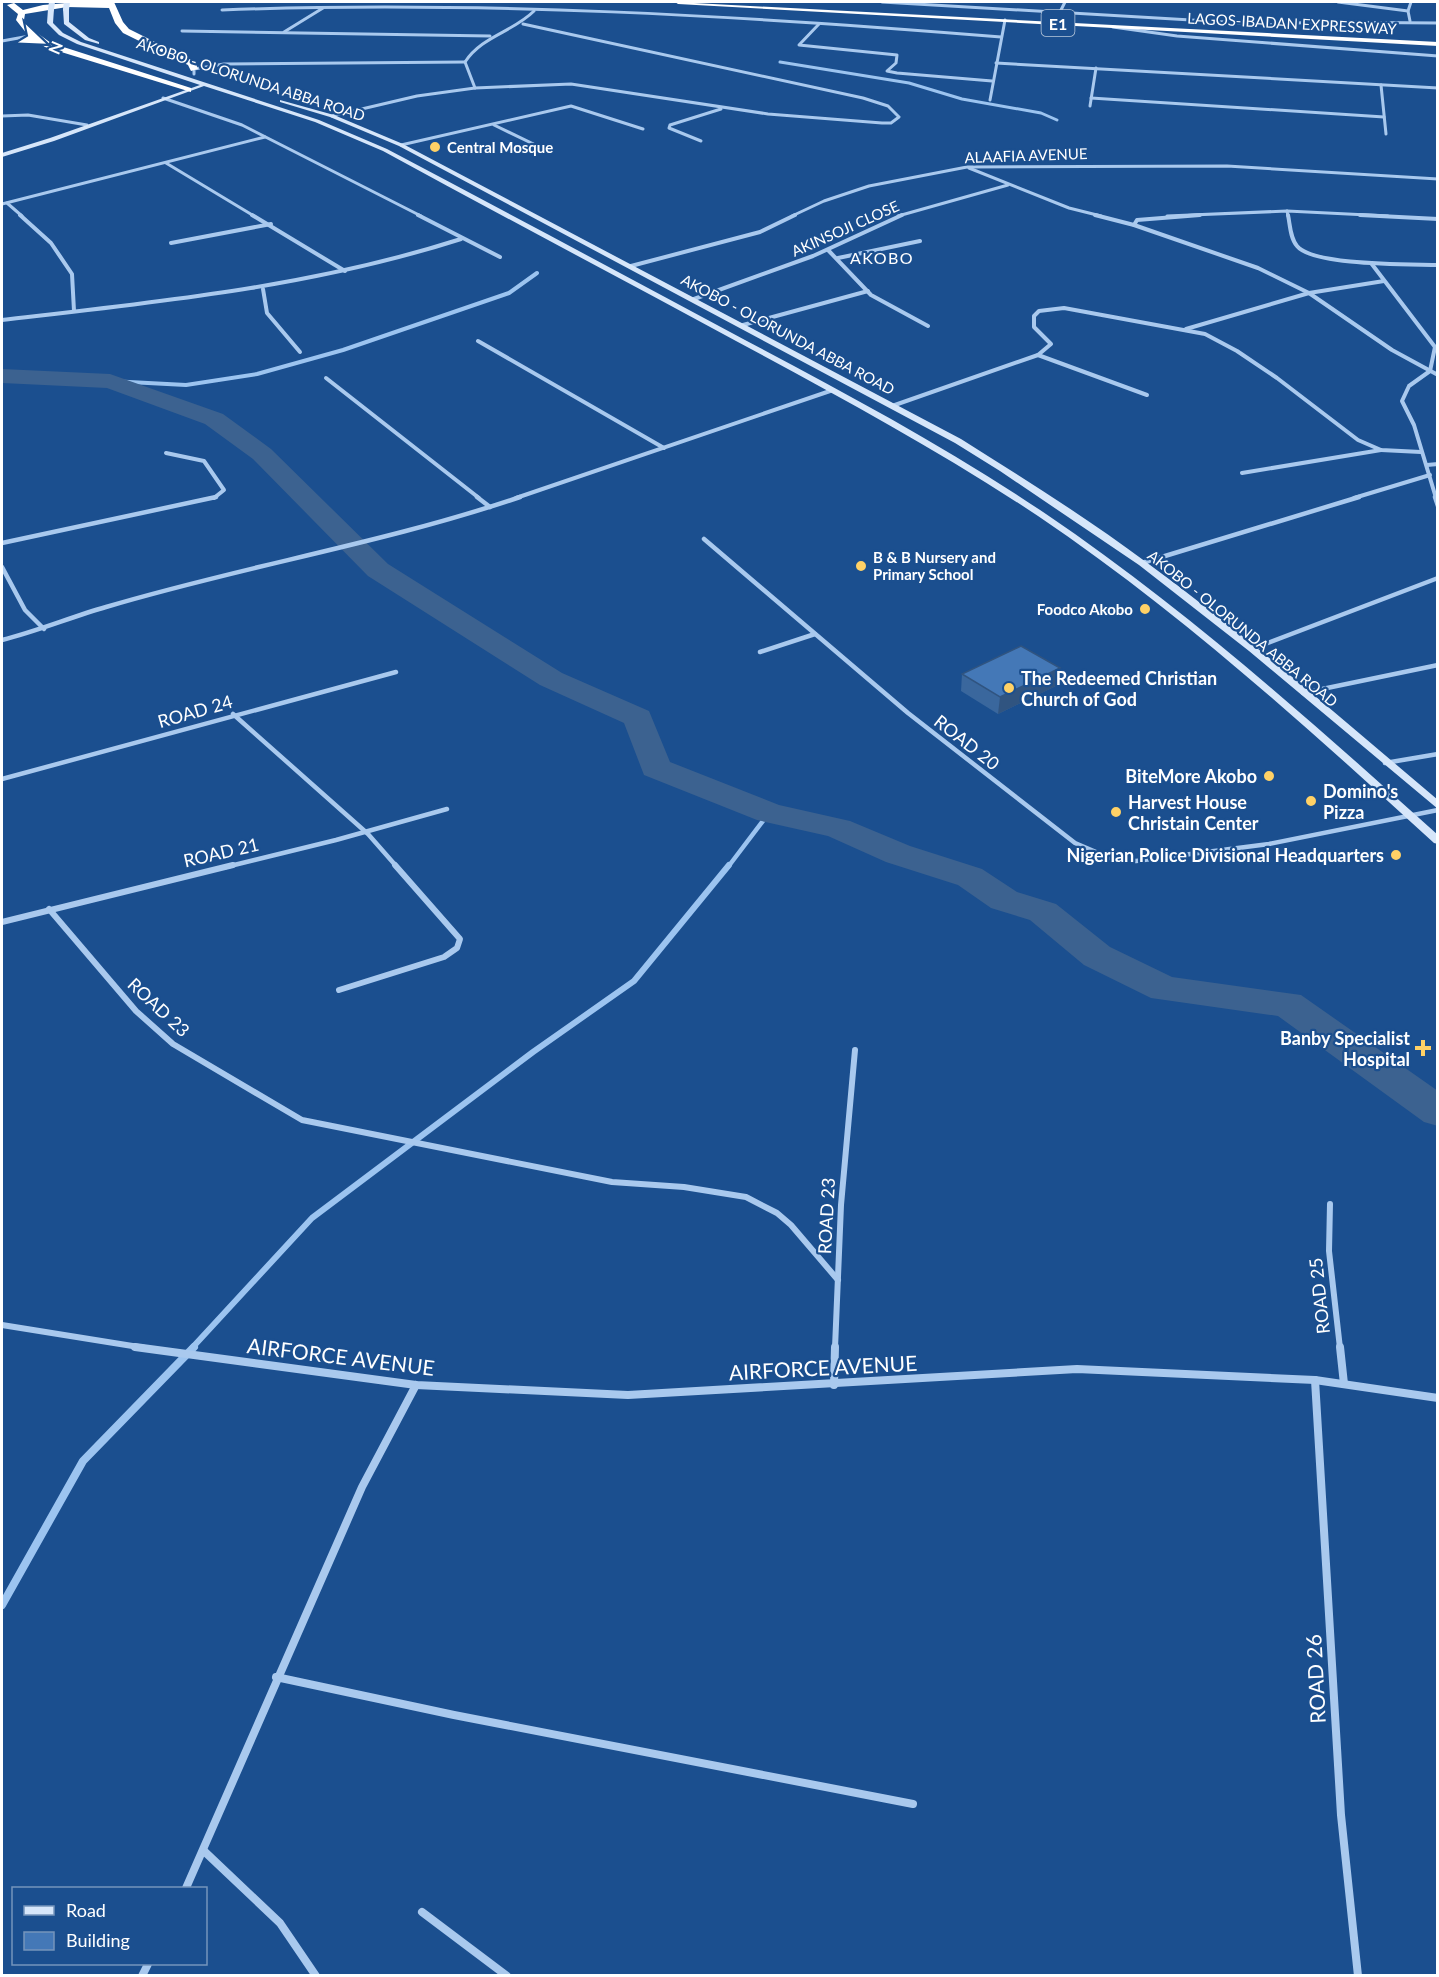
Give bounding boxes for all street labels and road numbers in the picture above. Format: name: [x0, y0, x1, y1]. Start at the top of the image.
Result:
street label: LAGOS-IBADAN EXPRESSWAY: [1187, 9, 1398, 38]
road number: E1: [1042, 10, 1074, 36]
street label: AKOBO - OLORUNDA ABBA ROAD: [135, 34, 367, 124]
street label: ALAAFIA AVENUE: [964, 144, 1088, 166]
street label: AKINSOJI CLOSE: [788, 196, 902, 260]
street label: AKOBO - OLORUNDA ABBA ROAD: [678, 270, 898, 398]
street label: AKOBO - OLORUNDA ABBA ROAD: [1144, 546, 1342, 710]
street label: ROAD 24: [155, 690, 235, 732]
street label: ROAD 20: [930, 710, 1004, 774]
street label: ROAD 21: [181, 833, 261, 871]
street label: ROAD 23: [123, 973, 195, 1041]
street label: ROAD 23: [813, 1177, 839, 1255]
street label: ROAD 25: [1304, 1257, 1334, 1335]
street label: AIRFORCE AVENUE: [246, 1332, 436, 1380]
street label: AIRFORCE AVENUE: [728, 1350, 918, 1384]
street label: ROAD 26: [1300, 1634, 1330, 1724]

